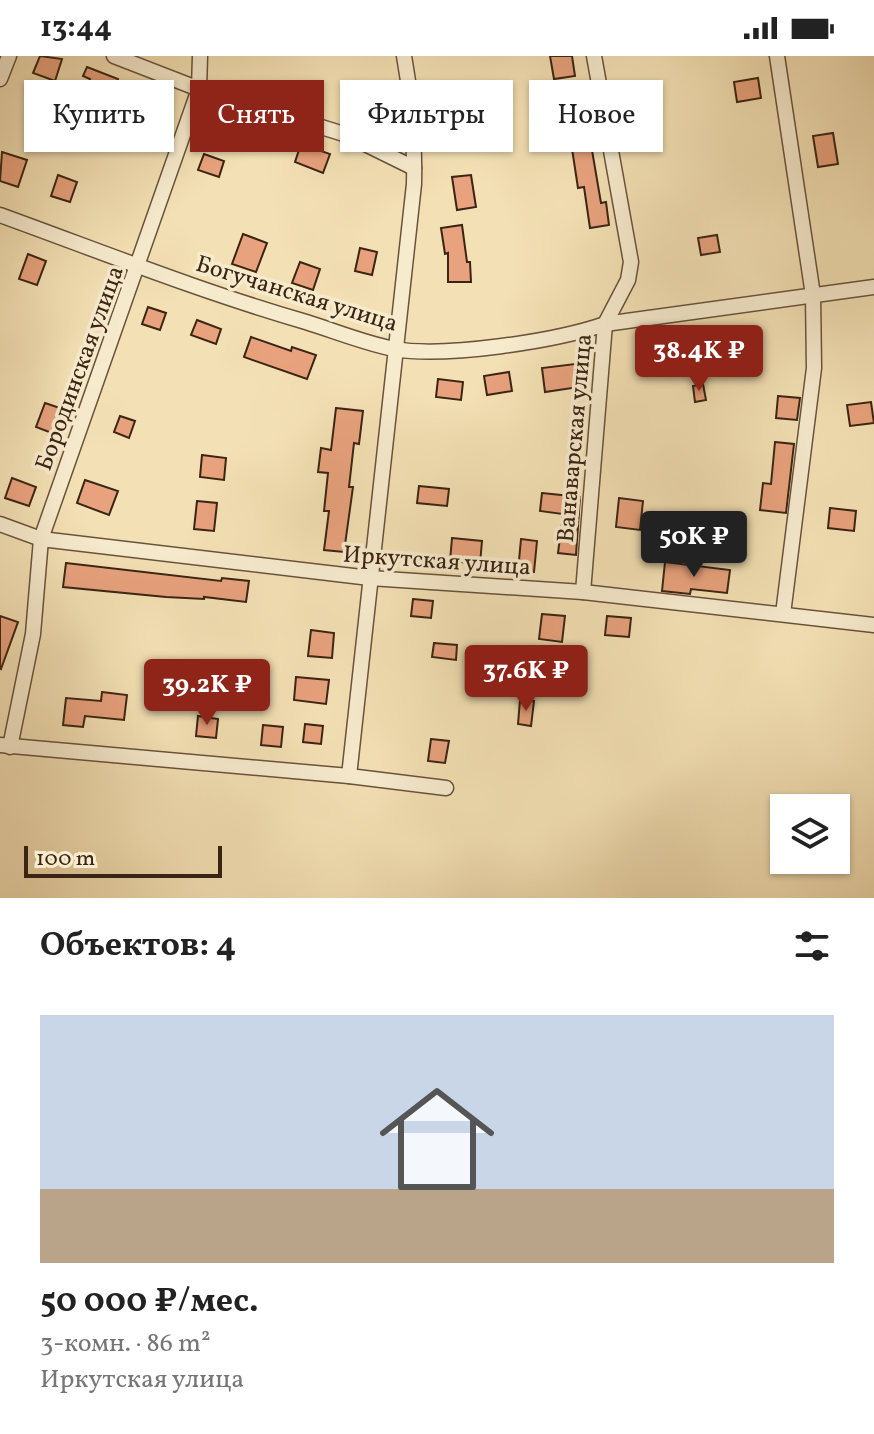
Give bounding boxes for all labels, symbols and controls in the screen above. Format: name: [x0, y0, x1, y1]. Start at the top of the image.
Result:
text: 13:44: [40, 7, 112, 49]
chip: Купить: [24, 80, 174, 152]
chip: Снять: [190, 80, 324, 152]
chip: Фильтры: [340, 80, 513, 152]
chip: Новое: [529, 80, 663, 152]
street label: Богучанская улица: [191, 248, 402, 342]
street label: Бородинская улица: [28, 261, 134, 476]
pin: 38.4K ₽: [625, 325, 773, 393]
street label: Ванаварская улица: [550, 332, 602, 544]
text: 38.4K ₽: [653, 333, 745, 369]
pin: 50K ₽: [638, 511, 750, 579]
text: 50K ₽: [659, 519, 729, 555]
street label: Иркутская улица: [342, 538, 532, 586]
pin: 37.6K ₽: [452, 645, 600, 713]
text: 37.6K ₽: [483, 653, 569, 689]
pin: 39.2K ₽: [133, 659, 281, 727]
text: 39.2K ₽: [162, 667, 252, 703]
map controls: [770, 794, 850, 874]
button: layers: [770, 794, 850, 874]
scale bar: [24, 842, 222, 878]
text: 100 m: [36, 844, 95, 875]
text: Объектов: 4: [40, 923, 236, 970]
icon: filters: [790, 924, 834, 968]
icon: home: [365, 1067, 509, 1211]
text: 50 000 ₽/мес.: [40, 1279, 259, 1326]
text: 3-комн. · 86 m²: [40, 1326, 211, 1362]
text: Иркутская улица: [40, 1362, 244, 1398]

